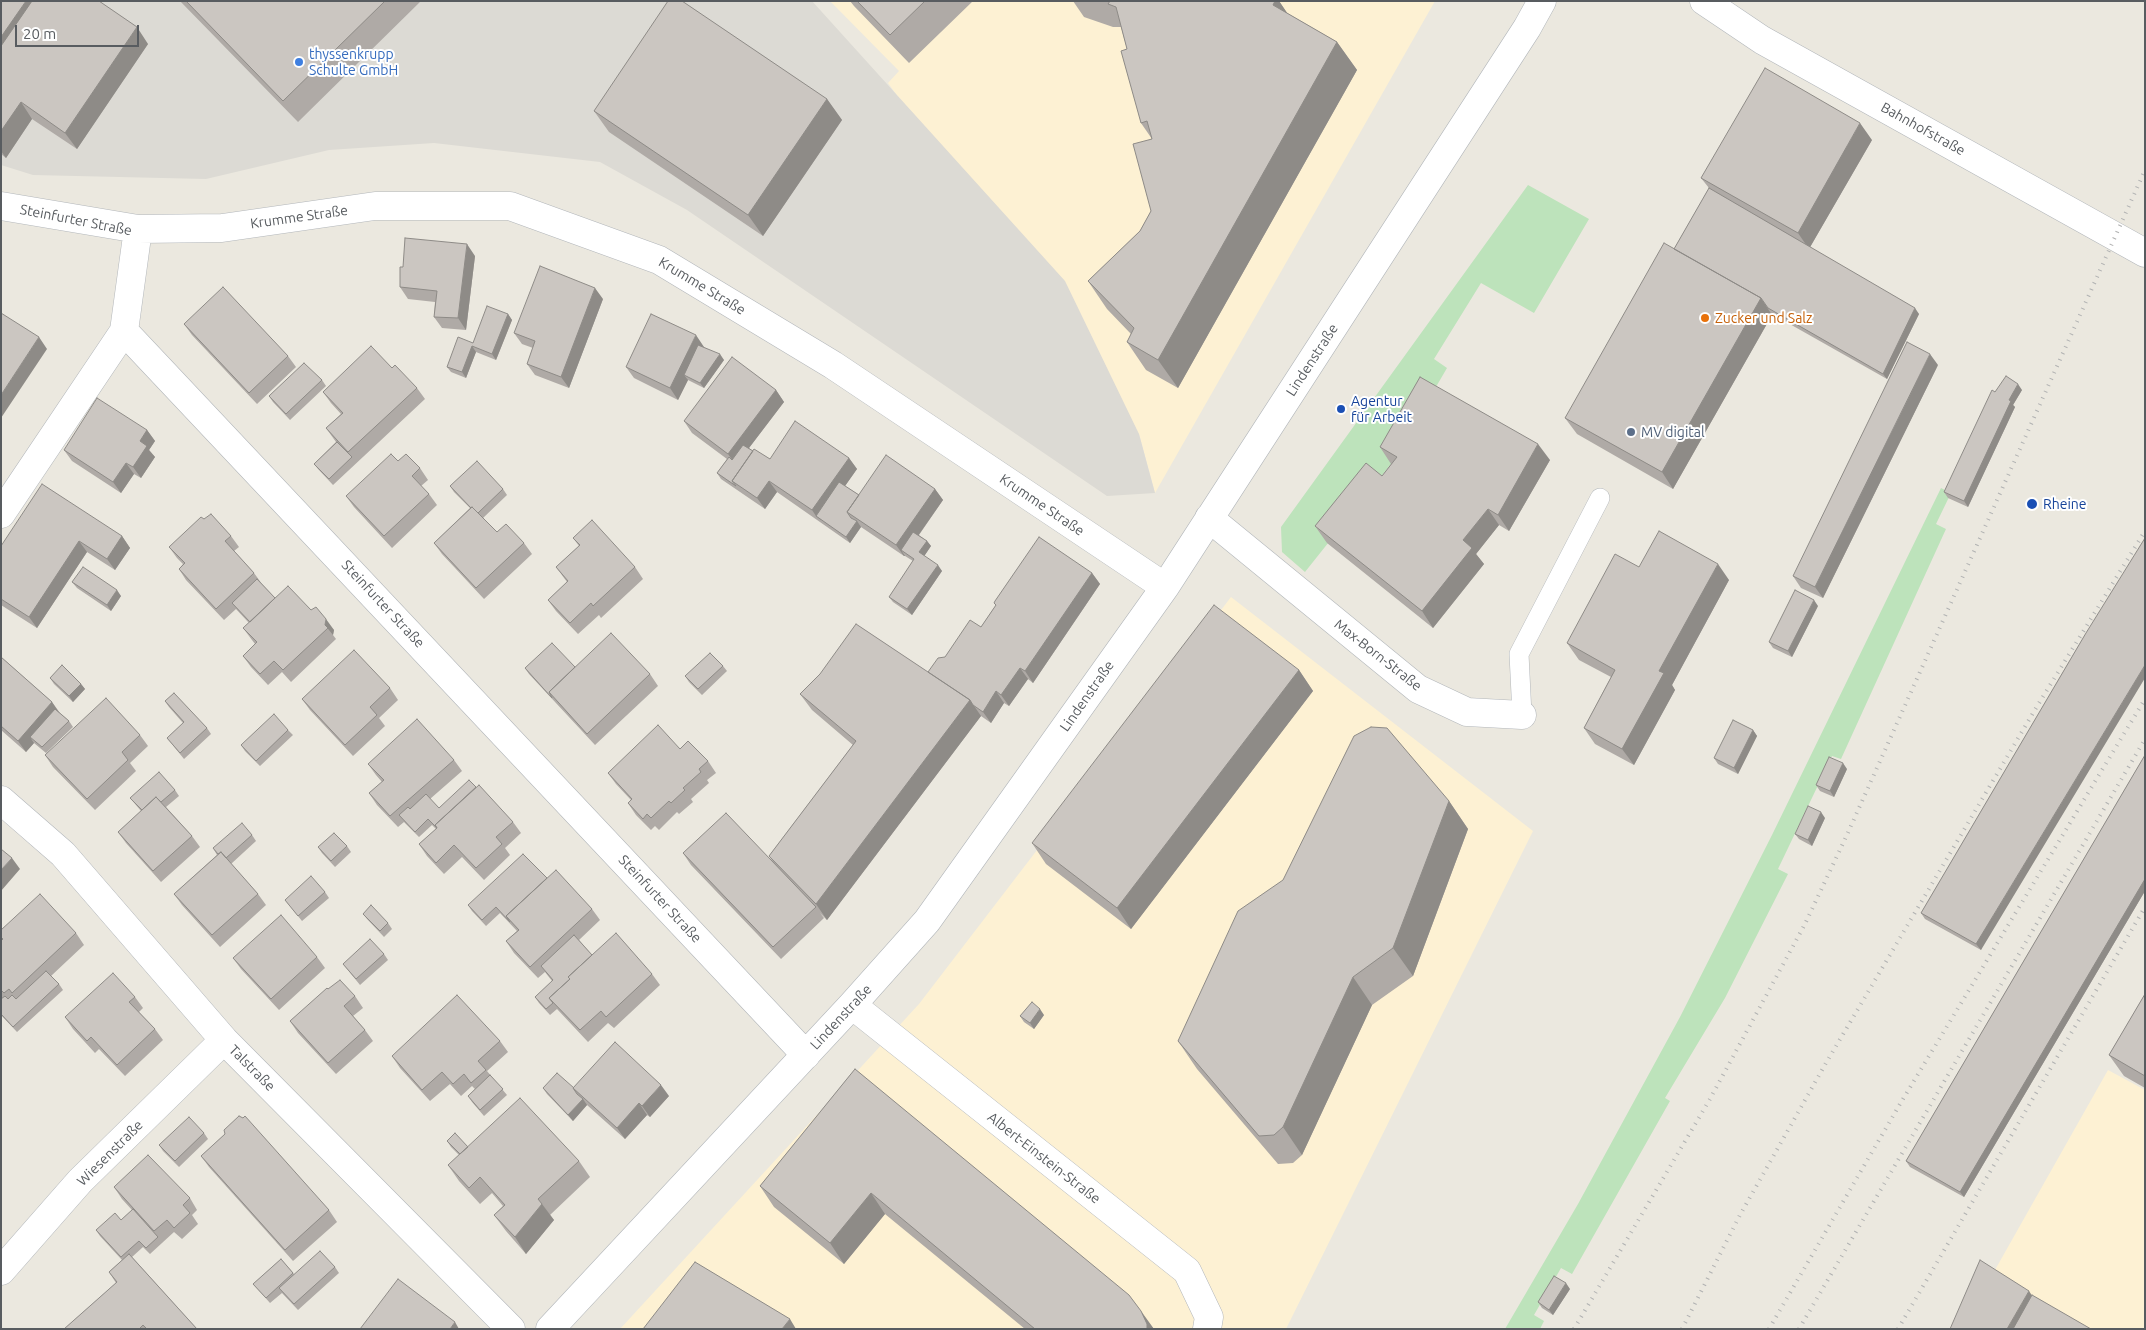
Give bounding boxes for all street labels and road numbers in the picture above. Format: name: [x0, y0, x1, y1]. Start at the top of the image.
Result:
street label: Bahnhofstraße: [1878, 99, 1968, 159]
street label: Steinfurter Straße: [19, 201, 133, 239]
street label: Krumme Straße: [249, 202, 349, 232]
street label: Krumme Straße: [655, 253, 749, 319]
street label: Lindenstraße: [1282, 321, 1342, 399]
street label: Krumme Straße: [997, 471, 1087, 539]
street label: Steinfurter Straße: [338, 557, 428, 651]
street label: Max-Born-Straße: [1331, 616, 1425, 694]
street label: Lindenstraße: [1056, 657, 1118, 735]
street label: Steinfurter Straße: [615, 852, 705, 946]
street label: Lindenstraße: [807, 981, 875, 1053]
street label: Talstraße: [225, 1041, 279, 1095]
street label: Albert-Einstein-Straße: [984, 1109, 1104, 1207]
street label: Wiesenstraße: [74, 1117, 146, 1189]

